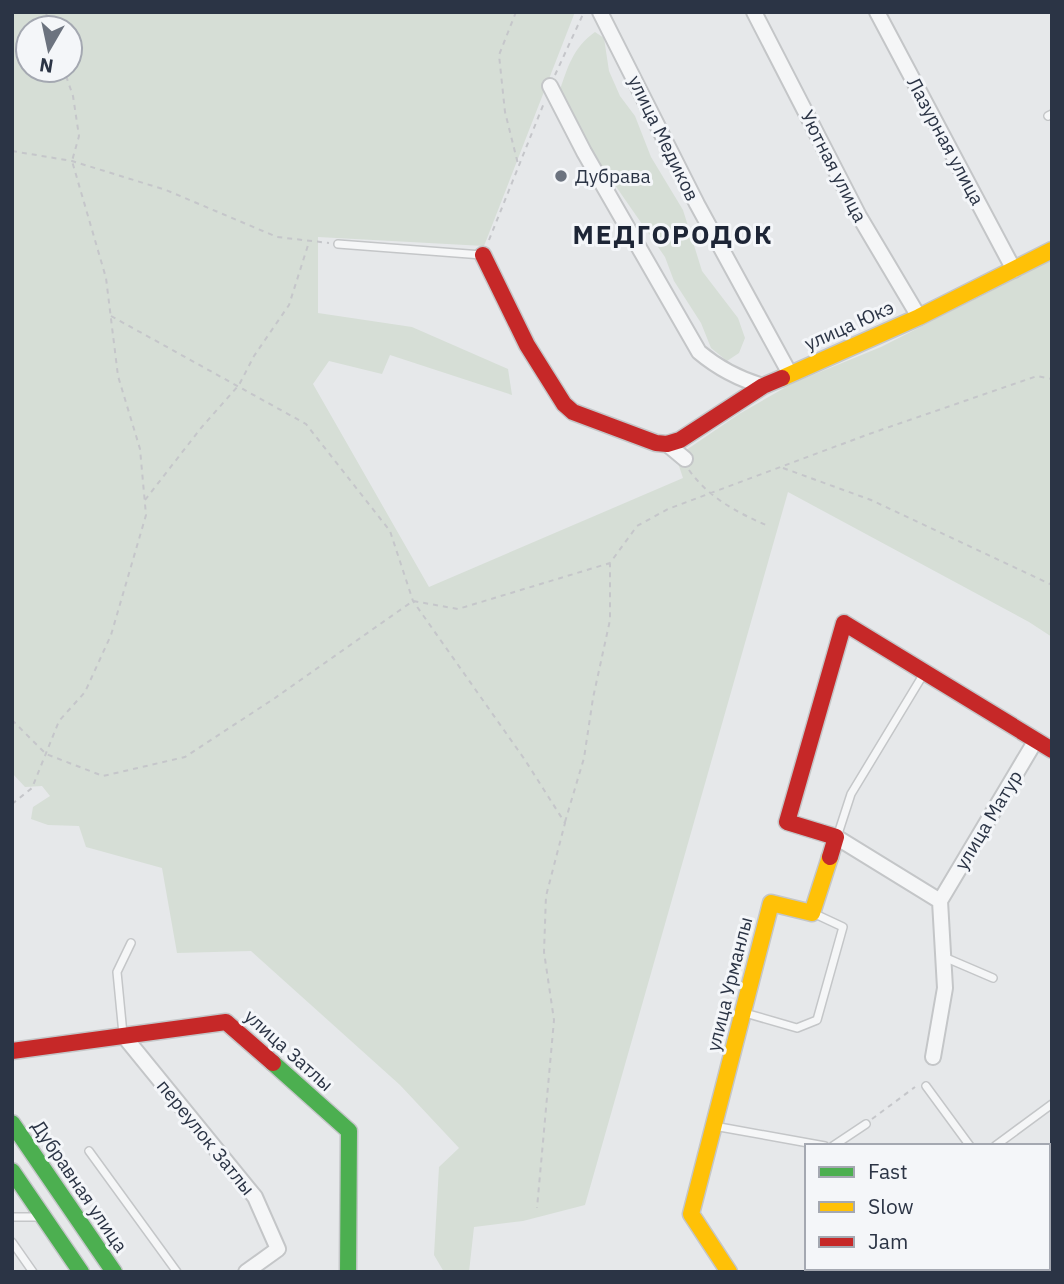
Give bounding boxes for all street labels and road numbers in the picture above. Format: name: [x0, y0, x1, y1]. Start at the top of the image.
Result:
street label: улица Медиков: [623, 71, 705, 205]
street label: Лазурная улица: [902, 73, 990, 209]
street label: Уютная улица: [795, 106, 873, 226]
street label: улица Юкэ: [801, 295, 897, 355]
street label: улица Матур: [949, 766, 1027, 874]
street label: улица Урманлы: [701, 914, 757, 1054]
street label: улица Затлы: [240, 1004, 338, 1096]
street label: переулок Затлы: [152, 1074, 260, 1200]
street label: Дубравная улица: [27, 1115, 133, 1257]

